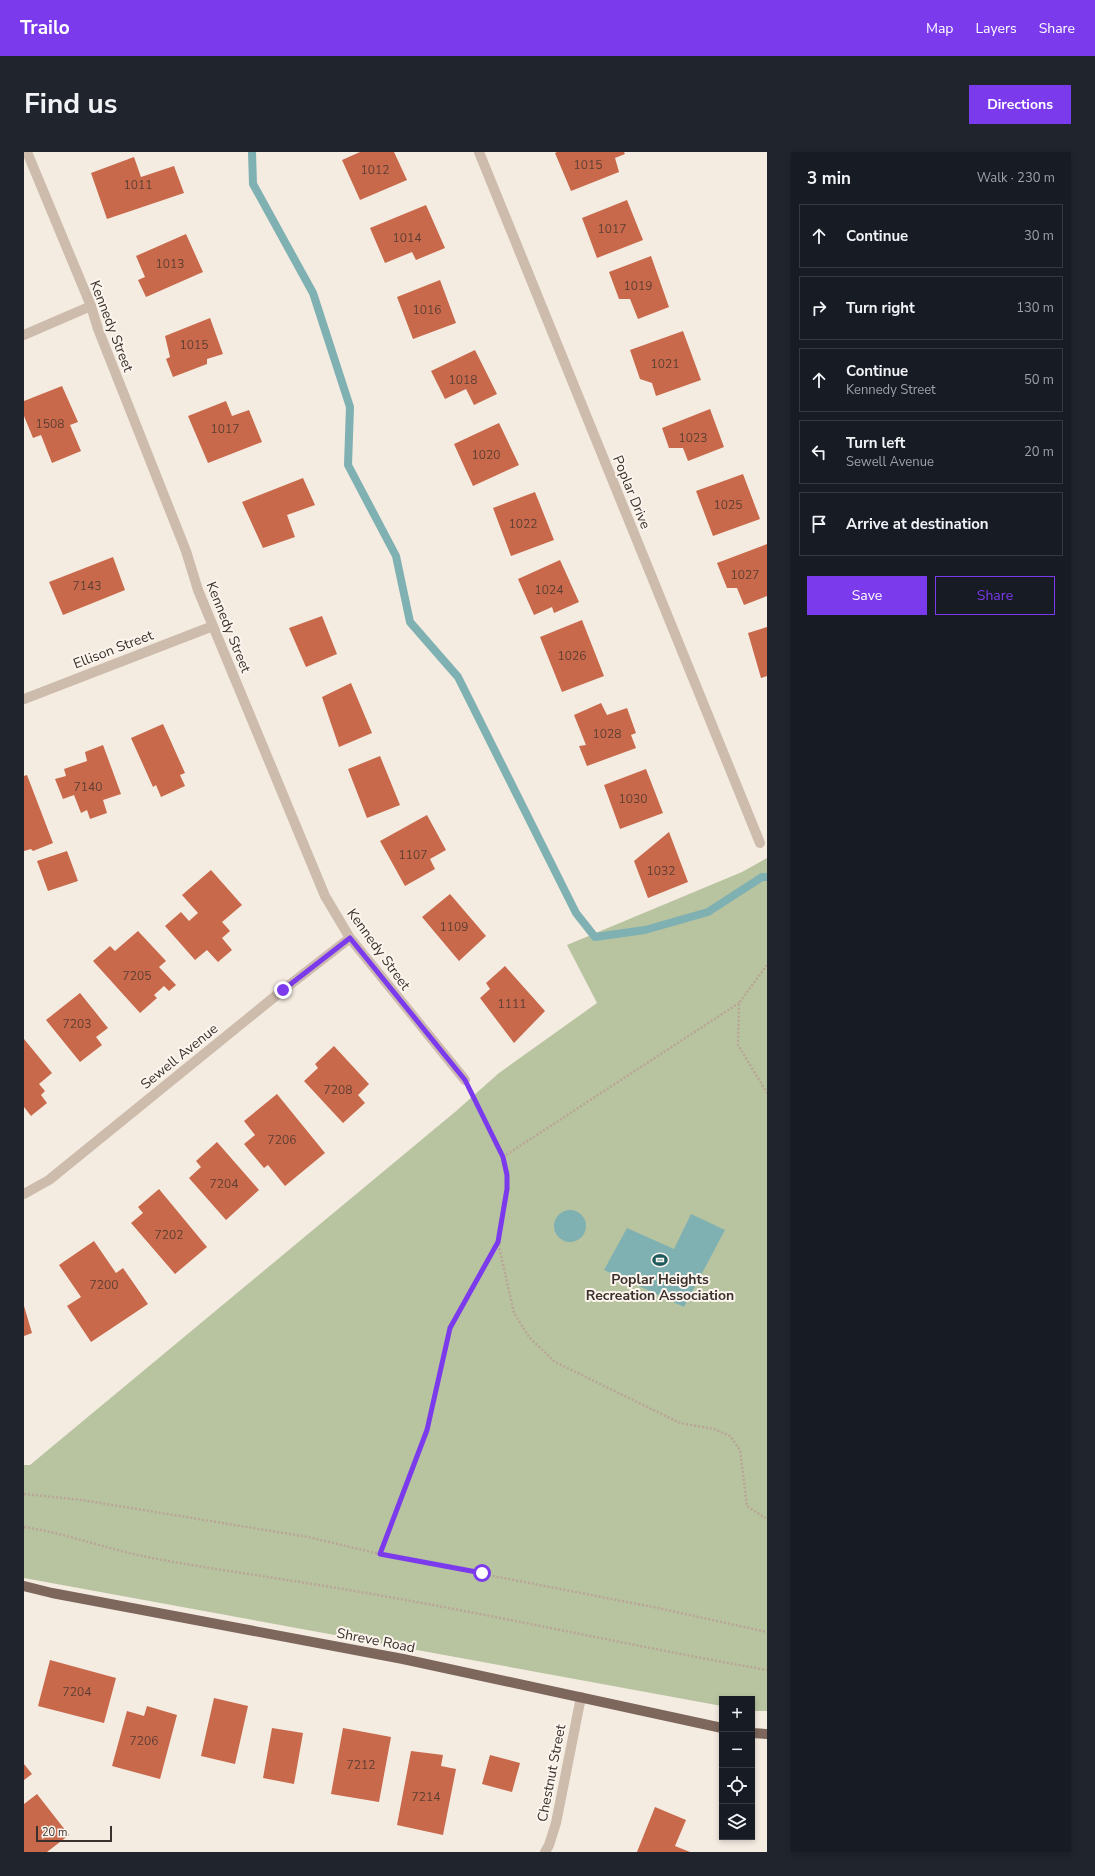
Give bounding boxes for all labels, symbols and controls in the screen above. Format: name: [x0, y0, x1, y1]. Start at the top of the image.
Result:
text: Trailo: [20, 15, 70, 41]
text: Map: [926, 19, 953, 38]
text: Layers: [975, 19, 1017, 38]
text: Share: [1039, 19, 1075, 38]
text: Find us: [24, 85, 118, 123]
button: Directions: [969, 85, 1071, 124]
house number: 1015: [574, 157, 602, 173]
house number: 1012: [361, 162, 389, 178]
text: 3 min: [807, 167, 851, 190]
text: Walk · 230 m: [977, 169, 1055, 187]
house number: 1011: [124, 177, 152, 193]
house number: 1017: [598, 221, 626, 237]
icon: ahead: [808, 225, 830, 247]
text: Continue: [846, 226, 908, 246]
text: 30 m: [1024, 227, 1054, 245]
house number: 1014: [393, 230, 421, 246]
house number: 1013: [156, 256, 184, 272]
street label: Kennedy Street: [85, 278, 138, 375]
house number: 1019: [624, 278, 652, 294]
icon: right: [808, 297, 830, 319]
text: Turn right: [846, 298, 915, 318]
text: 130 m: [1016, 299, 1054, 317]
house number: 1016: [413, 302, 441, 318]
house number: 1015: [180, 337, 208, 353]
house number: 1021: [651, 356, 679, 372]
text: Continue: [846, 361, 908, 381]
icon: ahead: [808, 369, 830, 391]
text: 50 m: [1024, 371, 1054, 389]
house number: 1018: [449, 372, 477, 388]
text: Kennedy Street: [846, 381, 936, 399]
house number: 1508: [36, 416, 64, 432]
house number: 1017: [211, 421, 239, 437]
house number: 1023: [679, 430, 707, 446]
text: Turn left: [846, 433, 905, 453]
icon: left: [808, 441, 830, 463]
text: 20 m: [1024, 443, 1054, 461]
house number: 1020: [472, 447, 500, 463]
street label: Poplar Drive: [608, 453, 655, 532]
text: Sewell Avenue: [846, 453, 934, 471]
house number: 1025: [714, 497, 742, 513]
icon: arrive: [808, 513, 830, 535]
text: Arrive at destination: [846, 514, 989, 534]
house number: 1022: [509, 516, 537, 532]
house number: 1027: [731, 567, 759, 583]
button: Save: [807, 576, 927, 615]
button: Share: [935, 576, 1055, 615]
house number: 7143: [73, 578, 101, 594]
street label: Kennedy Street: [202, 579, 255, 676]
house number: 1024: [535, 582, 563, 598]
street label: Ellison Street: [71, 626, 156, 673]
house number: 1026: [558, 648, 586, 664]
house number: 1028: [593, 726, 621, 742]
house number: 7140: [74, 779, 102, 795]
house number: 1030: [619, 791, 647, 807]
house number: 1107: [399, 847, 427, 863]
house number: 1032: [647, 863, 675, 879]
street label: Kennedy Street: [343, 905, 415, 994]
house number: 1109: [440, 919, 468, 935]
house number: 7205: [123, 968, 151, 984]
route end: [274, 981, 292, 999]
house number: 1111: [498, 996, 526, 1012]
house number: 7203: [63, 1016, 91, 1032]
street label: Sewell Avenue: [137, 1019, 222, 1094]
house number: 7208: [324, 1082, 352, 1098]
house number: 7206: [268, 1132, 296, 1148]
house number: 7204: [210, 1176, 238, 1192]
house number: 7202: [155, 1227, 183, 1243]
sports icon: Poplar Heights Recreation Association: [651, 1251, 669, 1269]
place label: Poplar Heights Recreation Association: [586, 1270, 734, 1305]
house number: 7200: [90, 1277, 118, 1293]
route start: [473, 1564, 491, 1582]
street label: Shreve Road: [335, 1624, 417, 1657]
house number: 7204: [63, 1684, 91, 1700]
map controls: [719, 1696, 755, 1840]
button: +: [719, 1696, 755, 1732]
street label: Chestnut Street: [533, 1723, 570, 1823]
button: −: [719, 1732, 755, 1768]
house number: 7206: [130, 1733, 158, 1749]
house number: 7212: [347, 1757, 375, 1773]
button: locate: [719, 1768, 755, 1804]
house number: 7214: [412, 1789, 440, 1805]
button: layers: [719, 1804, 755, 1840]
scale bar: [36, 1824, 112, 1843]
text: 20 m: [42, 1825, 67, 1840]

